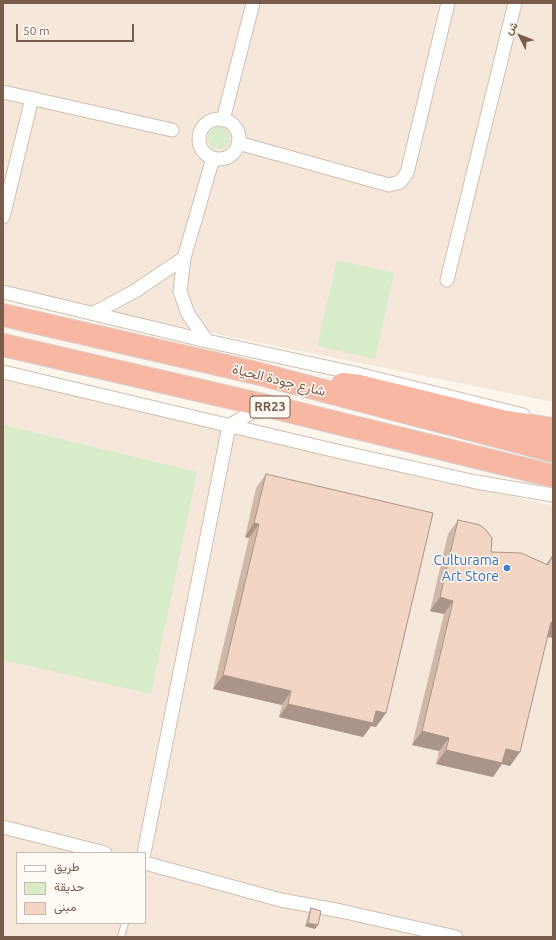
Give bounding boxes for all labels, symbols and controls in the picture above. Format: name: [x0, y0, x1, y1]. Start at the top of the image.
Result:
scale bar: [18, 16, 136, 42]
north arrow: [500, 16, 540, 56]
text: ش: [502, 19, 520, 37]
text: 50 m: [23, 24, 50, 37]
street label: شارع جودة الحياة: [231, 360, 327, 400]
road number: RR23: [250, 396, 290, 418]
place label: Culturama Art Store: [434, 552, 499, 584]
marker: Culturama Art Store: [502, 563, 512, 573]
legend: [16, 852, 146, 924]
text: طريق: [54, 860, 79, 873]
text: حديقة: [54, 880, 84, 893]
text: مبنى: [54, 900, 76, 913]

